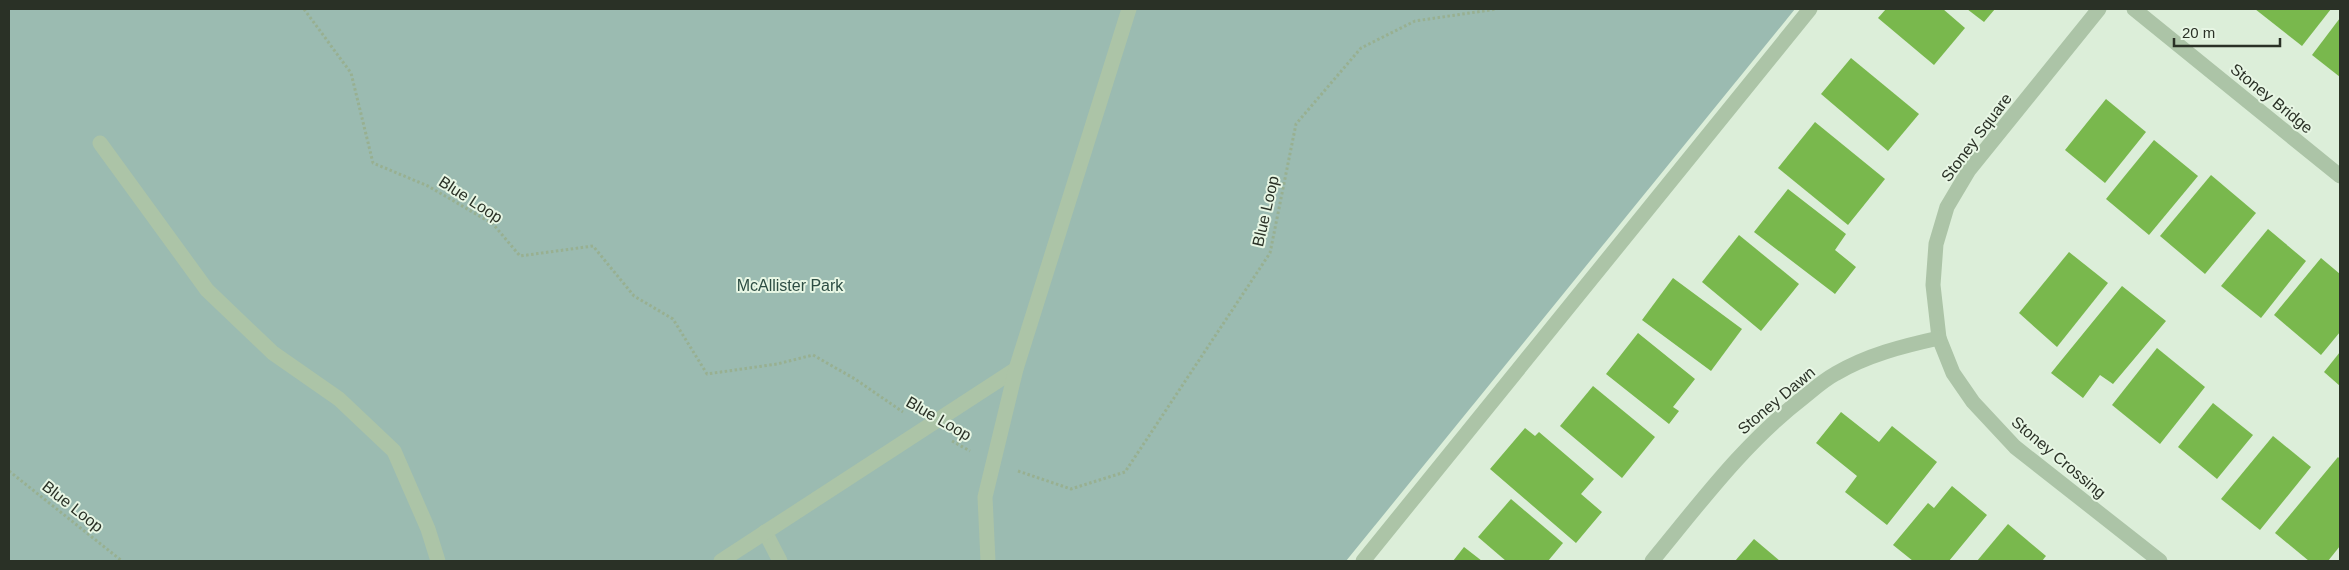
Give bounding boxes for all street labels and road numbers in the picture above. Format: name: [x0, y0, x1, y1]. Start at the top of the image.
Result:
street label: Stoney Bridge: [2227, 60, 2316, 137]
street label: Stoney Square: [1938, 90, 2015, 185]
street label: Blue Loop: [436, 173, 506, 226]
street label: Blue Loop: [1249, 174, 1282, 248]
street label: Stoney Dawn: [1734, 363, 1818, 437]
street label: Blue Loop: [903, 393, 974, 444]
street label: Stoney Crossing: [2008, 413, 2109, 502]
street label: Blue Loop: [39, 478, 106, 535]

